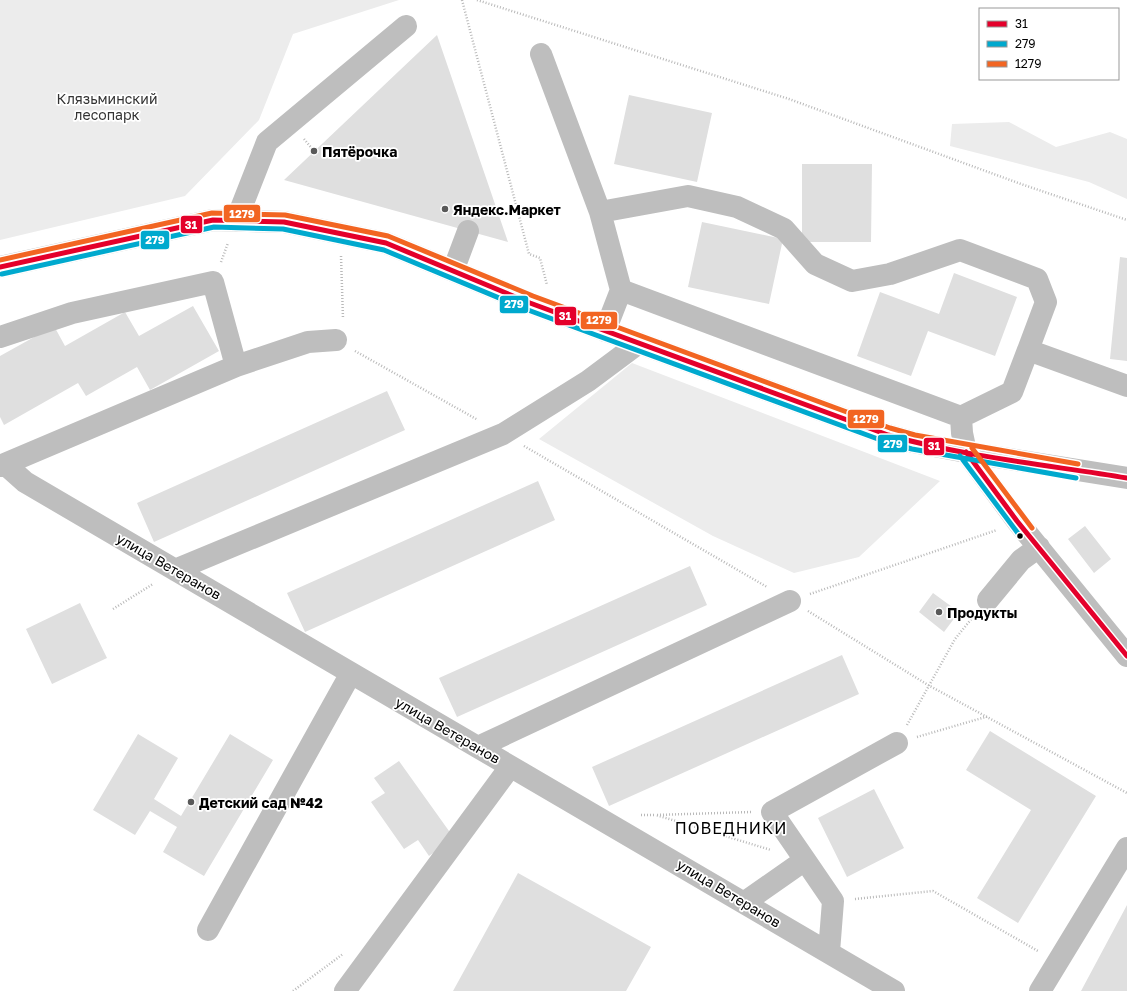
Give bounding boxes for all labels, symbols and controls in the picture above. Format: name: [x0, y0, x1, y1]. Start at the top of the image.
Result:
legend: [979, 8, 1119, 80]
text: 31: [1015, 16, 1028, 31]
text: 279: [1015, 36, 1036, 51]
text: 1279: [1015, 56, 1041, 71]
park label: Клязьминский лесопарк: [57, 90, 157, 123]
place label: Пятёрочка: [322, 143, 397, 160]
marker: Пятёрочка: [309, 146, 319, 156]
place label: Яндекс.Маркет: [453, 201, 561, 218]
line badge: 1279: [223, 204, 261, 223]
marker: Яндекс.Маркет: [440, 204, 450, 214]
text: 1279: [229, 207, 255, 220]
line badge: 31: [180, 215, 203, 234]
text: 31: [185, 218, 198, 231]
line badge: 279: [140, 230, 170, 250]
text: 279: [145, 233, 165, 246]
line badge: 279: [499, 295, 529, 314]
text: 279: [504, 297, 524, 310]
line badge: 31: [554, 306, 577, 326]
text: 31: [559, 309, 572, 322]
line badge: 1279: [580, 311, 618, 330]
text: 1279: [586, 313, 612, 326]
line badge: 1279: [847, 409, 885, 429]
text: 1279: [853, 412, 879, 425]
line badge: 279: [877, 434, 908, 453]
text: 279: [883, 437, 903, 450]
line badge: 31: [923, 437, 945, 456]
text: 31: [928, 439, 941, 452]
street label: улица Ветеранов: [114, 529, 224, 603]
unlabelled marker: [1015, 531, 1025, 541]
place label: Продукты: [947, 604, 1017, 621]
marker: Продукты: [934, 607, 944, 617]
street label: улица Ветеранов: [393, 693, 503, 767]
place label: Детский сад №42: [199, 794, 323, 811]
marker: Детский сад №42: [186, 797, 196, 807]
district label: ПОВЕДНИКИ: [675, 818, 787, 838]
street label: улица Ветеранов: [674, 855, 784, 931]

